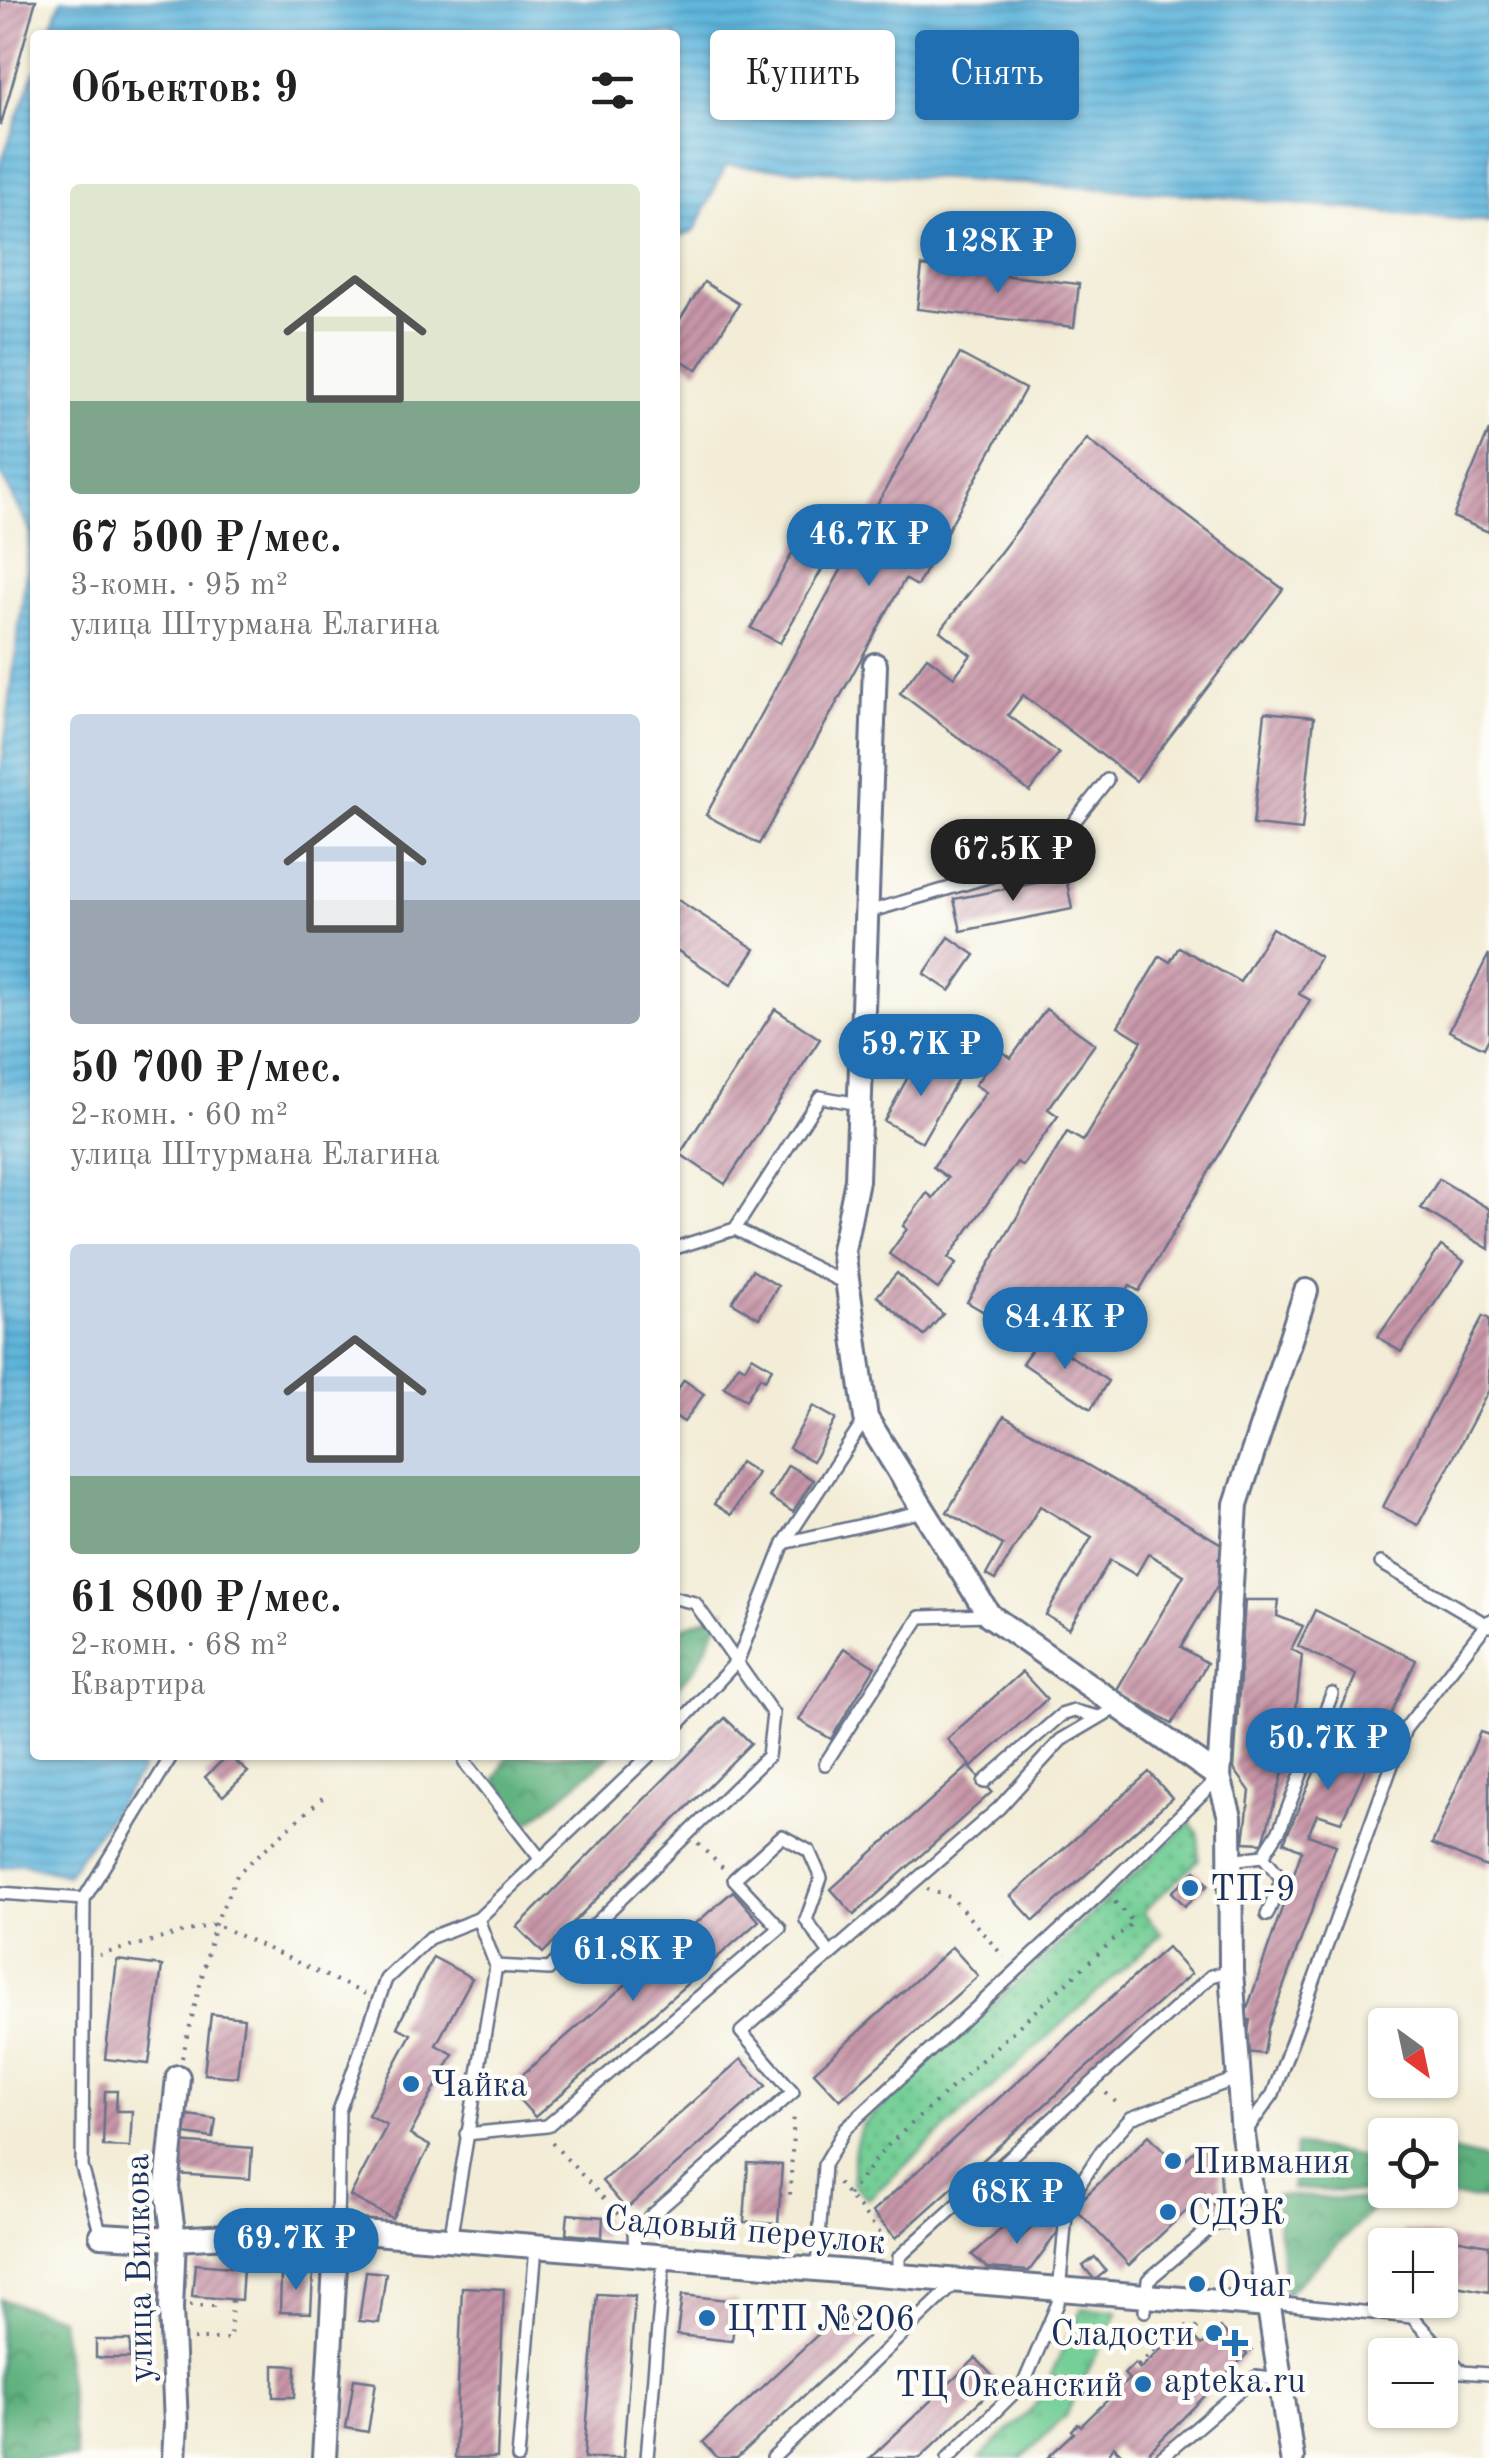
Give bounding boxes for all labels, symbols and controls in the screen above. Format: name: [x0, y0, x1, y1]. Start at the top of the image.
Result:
chip: Купить: [710, 30, 895, 120]
chip: Снять: [915, 30, 1079, 120]
icon: filters: [585, 63, 640, 118]
text: Объектов: 9: [70, 69, 298, 111]
pin: 128K ₽: [917, 211, 1079, 296]
text: 128K ₽: [942, 227, 1054, 259]
icon: home: [265, 249, 445, 429]
pin: 46.7K ₽: [777, 504, 961, 589]
text: 67 500 ₽/мес.: [70, 519, 342, 561]
text: 46.7K ₽: [809, 520, 929, 552]
text: 3-комн. · 95 m²: [70, 570, 288, 602]
text: улица Штурмана Елагина: [70, 610, 440, 642]
icon: home: [265, 779, 445, 959]
pin: 67.5K ₽: [921, 819, 1105, 904]
text: 67.5K ₽: [953, 835, 1073, 867]
pin: 59.7K ₽: [829, 1014, 1013, 1099]
text: 59.7K ₽: [861, 1030, 981, 1062]
text: 50 700 ₽/мес.: [70, 1049, 342, 1091]
text: 2-комн. · 60 m²: [70, 1100, 288, 1132]
text: улица Штурмана Елагина: [70, 1140, 440, 1172]
pin: 84.4K ₽: [973, 1287, 1157, 1372]
text: 84.4K ₽: [1005, 1303, 1125, 1335]
icon: home: [265, 1309, 445, 1489]
text: 61 800 ₽/мес.: [70, 1579, 342, 1621]
text: 2-комн. · 68 m²: [70, 1630, 288, 1662]
text: Квартира: [70, 1670, 206, 1702]
pin: 50.7K ₽: [1236, 1708, 1420, 1793]
text: 50.7K ₽: [1268, 1724, 1388, 1756]
place label: ТП-9: [1210, 1873, 1296, 1908]
marker: ТП-9: [1179, 1877, 1201, 1899]
pin: 61.8K ₽: [541, 1919, 725, 2004]
text: 61.8K ₽: [573, 1935, 693, 1967]
north arrow: [1368, 2008, 1458, 2098]
map controls: [1368, 2008, 1458, 2428]
place label: Чайка: [431, 2069, 528, 2104]
marker: Чайка: [400, 2073, 422, 2095]
button: locate: [1368, 2118, 1458, 2208]
place label: Пивмания: [1193, 2146, 1350, 2181]
marker: Пивмания: [1162, 2150, 1184, 2172]
street label: улица Вилкова: [121, 2153, 160, 2383]
pin: 68K ₽: [947, 2162, 1087, 2247]
text: 68K ₽: [970, 2178, 1064, 2210]
place label: СДЭК: [1188, 2197, 1285, 2232]
marker: СДЭК: [1157, 2201, 1179, 2223]
street label: Садовый переулок: [603, 2202, 887, 2261]
pin: 69.7K ₽: [204, 2208, 388, 2293]
text: 69.7K ₽: [236, 2224, 356, 2256]
button: +: [1368, 2228, 1458, 2318]
place label: Очаг: [1217, 2269, 1292, 2304]
marker: Очаг: [1186, 2273, 1208, 2295]
place label: ЦТП №206: [727, 2303, 916, 2338]
marker: ЦТП №206: [696, 2307, 718, 2329]
place label: Сладости: [1050, 2318, 1194, 2353]
marker: Сладости: [1203, 2322, 1225, 2344]
marker: apteka.ru: [1224, 2332, 1246, 2354]
button: −: [1368, 2338, 1458, 2428]
place label: apteka.ru: [1164, 2365, 1306, 2400]
place label: ТЦ Океанский: [895, 2369, 1123, 2404]
marker: ТЦ Океанский: [1132, 2373, 1154, 2395]

